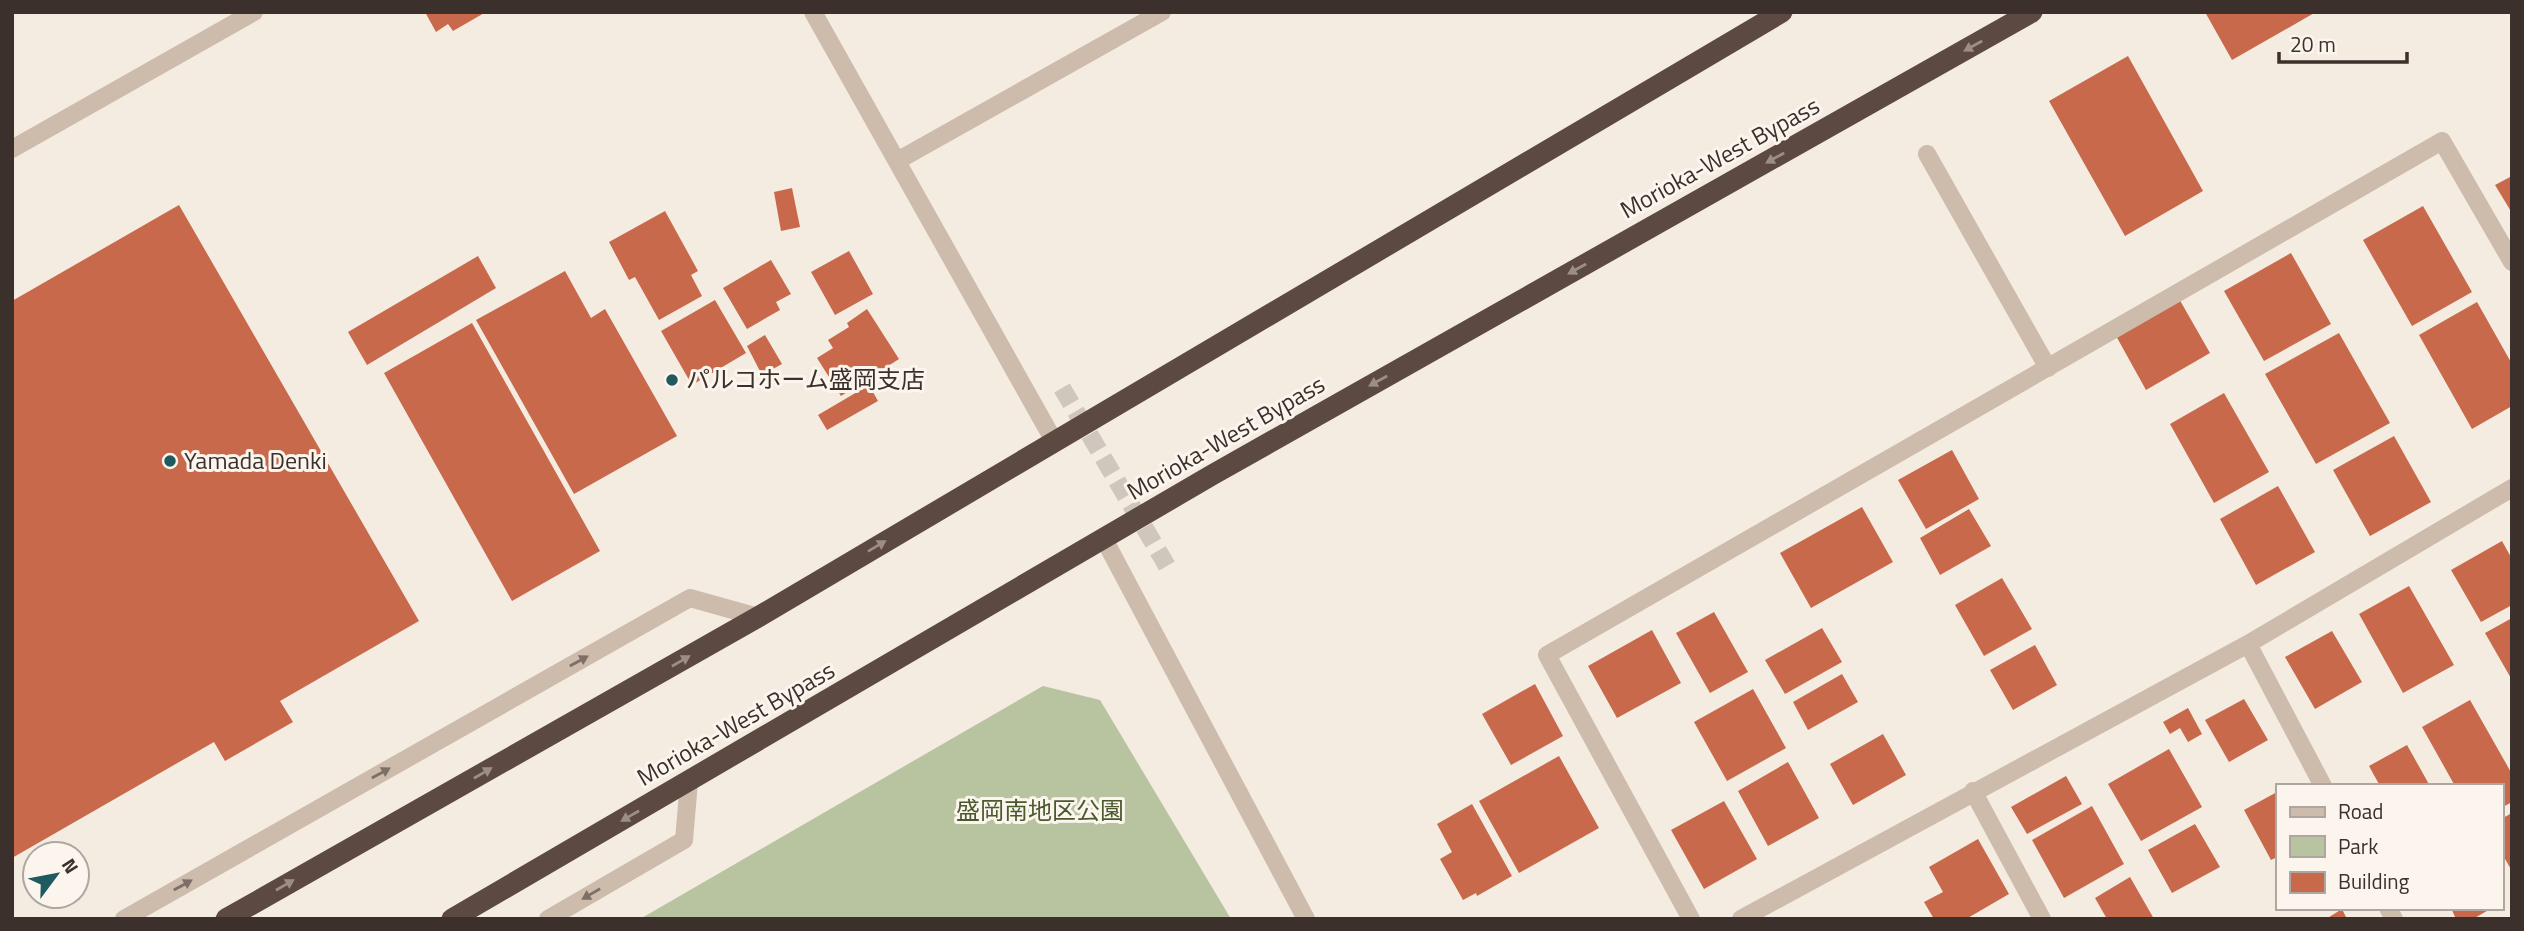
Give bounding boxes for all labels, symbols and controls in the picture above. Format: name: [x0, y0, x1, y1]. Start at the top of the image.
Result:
scale bar: [2279, 21, 2407, 65]
text: 20 m: [2290, 28, 2336, 60]
one-way arrow: [1963, 40, 1983, 52]
street label: Morioka-West Bypass: [1613, 87, 1826, 227]
one-way arrow: [1765, 151, 1784, 164]
one-way arrow: [1567, 263, 1586, 275]
place label: パルコホーム盛岡支店: [686, 361, 925, 397]
street label: Morioka-West Bypass: [1120, 366, 1331, 509]
marker: パルコホーム盛岡支店: [664, 372, 680, 388]
one-way arrow: [1369, 375, 1388, 387]
place label: Yamada Denki: [184, 442, 327, 478]
marker: Yamada Denki: [162, 453, 178, 469]
one-way arrow: [868, 540, 887, 552]
street label: Morioka-West Bypass: [630, 652, 841, 795]
one-way arrow: [570, 655, 589, 667]
one-way arrow: [671, 655, 691, 667]
one-way arrow: [372, 767, 391, 779]
one-way arrow: [473, 767, 493, 779]
legend: [2276, 784, 2503, 910]
park label: 盛岡南地区公園: [956, 792, 1124, 828]
text: Road: [2338, 795, 2383, 827]
one-way arrow: [621, 810, 640, 822]
text: Park: [2338, 830, 2378, 862]
north arrow: [21, 840, 91, 910]
text: N: [55, 852, 87, 879]
text: Building: [2338, 865, 2410, 897]
one-way arrow: [174, 879, 193, 891]
one-way arrow: [275, 879, 295, 891]
one-way arrow: [581, 888, 600, 900]

